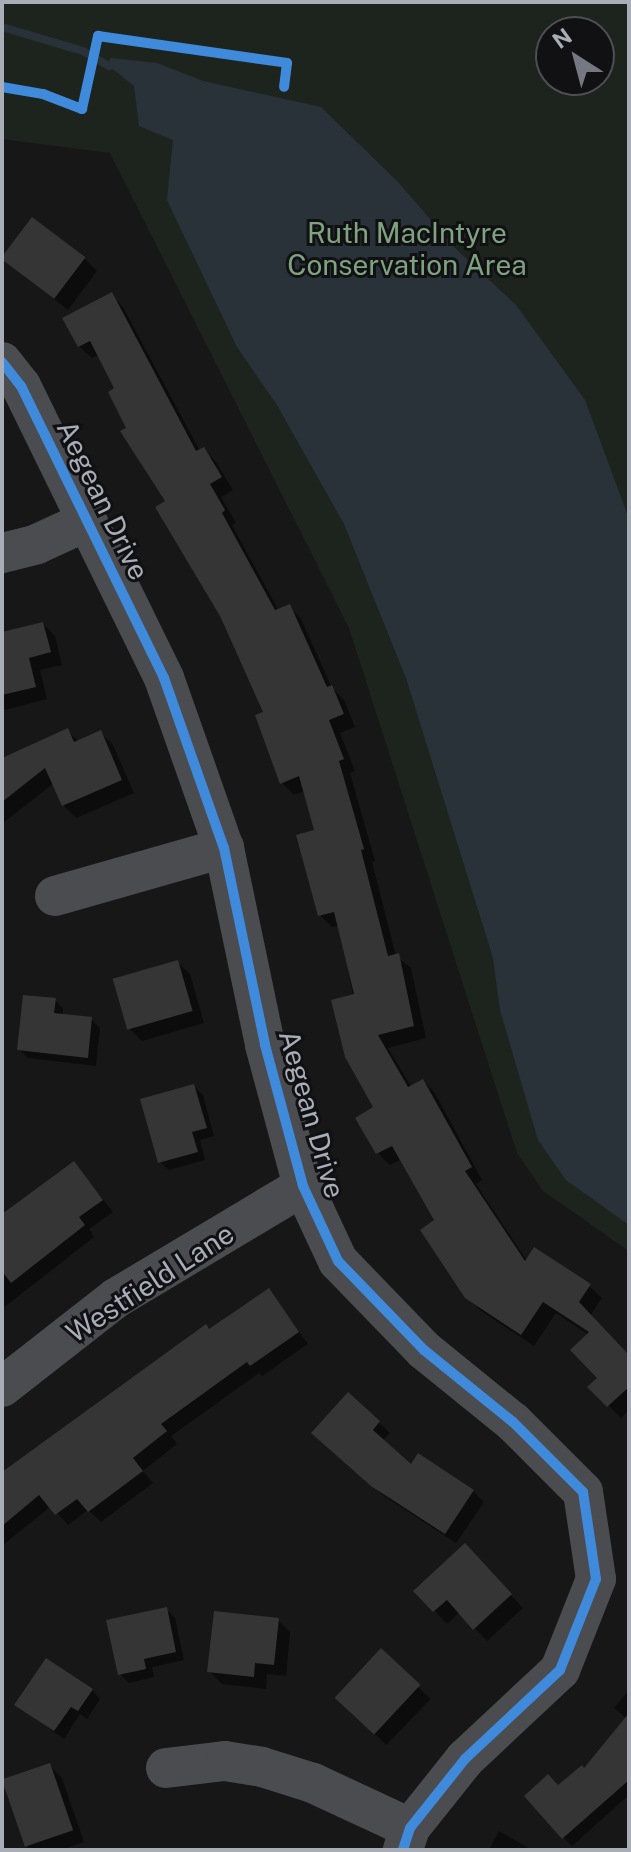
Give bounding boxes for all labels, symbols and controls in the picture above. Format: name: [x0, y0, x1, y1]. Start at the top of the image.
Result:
north arrow: [535, 16, 615, 96]
text: N: [547, 23, 577, 54]
park label: Ruth MacIntyre Conservation Area: [287, 216, 527, 282]
street label: Aegean Drive: [50, 415, 156, 585]
street label: Aegean Drive: [272, 1026, 352, 1202]
street label: Westfield Lane: [60, 1216, 240, 1350]

